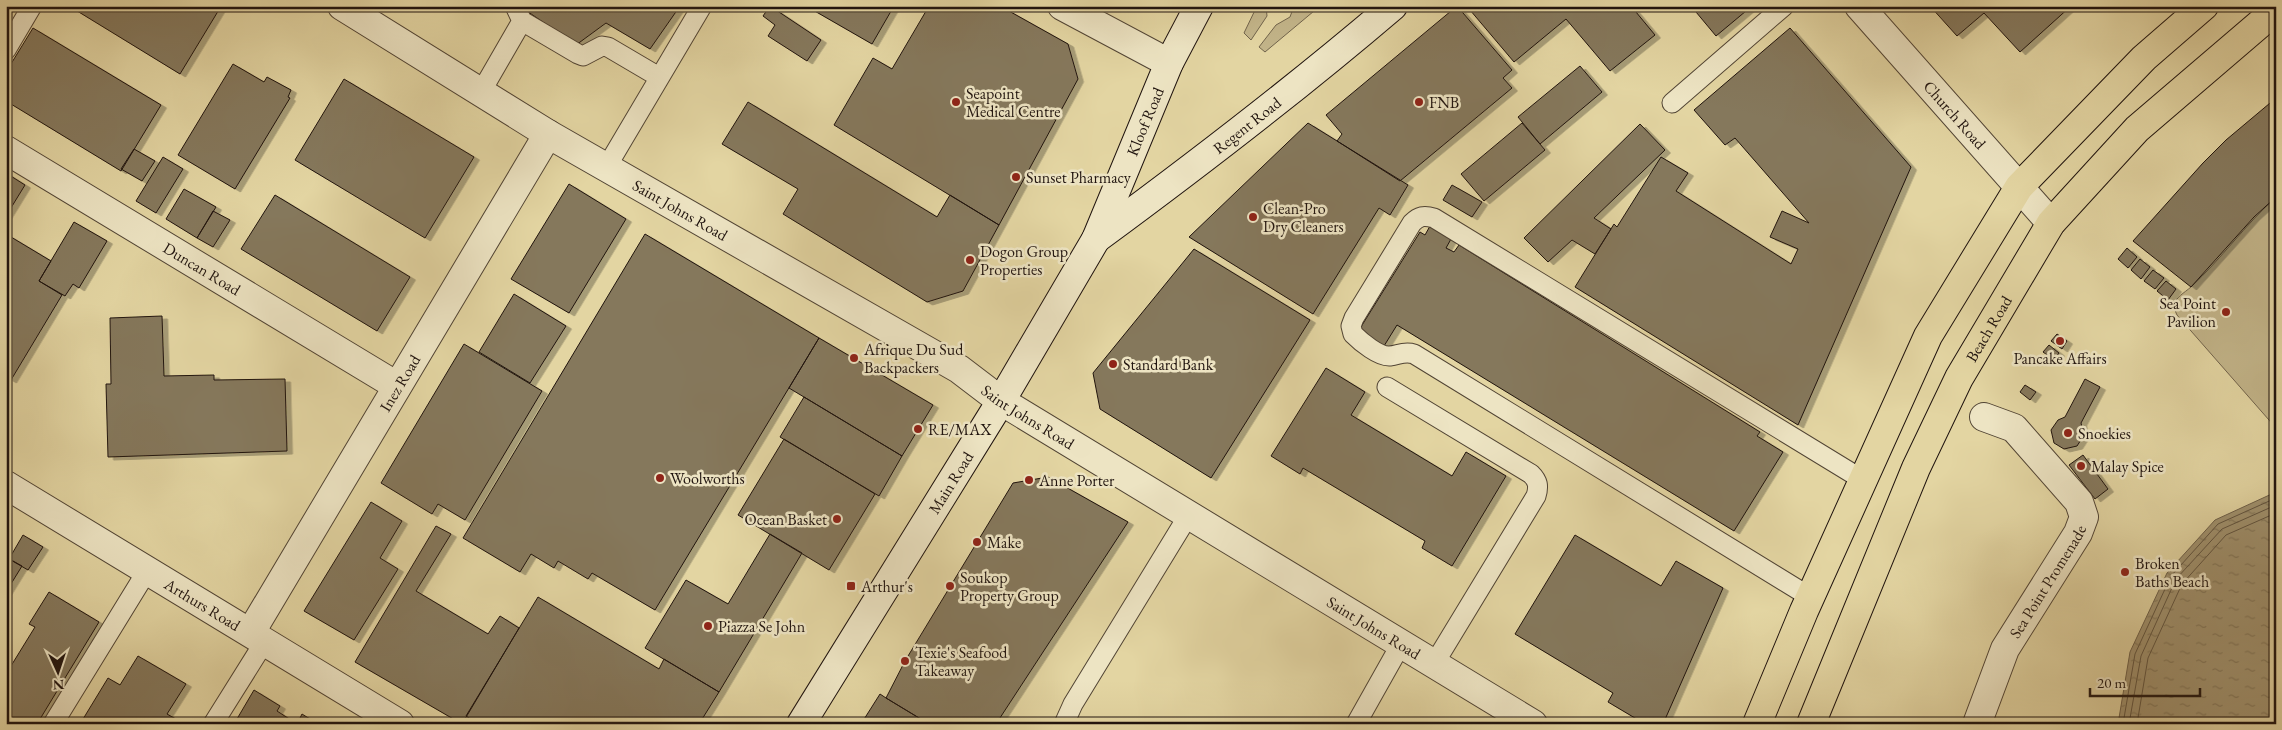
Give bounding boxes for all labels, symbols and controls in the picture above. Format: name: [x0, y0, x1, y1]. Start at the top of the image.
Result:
street label: Church Road: [1919, 76, 1992, 154]
place label: Seapoint Medical Centre: [966, 83, 1061, 122]
street label: Kloof Road: [1121, 83, 1169, 159]
street label: Regent Road: [1208, 91, 1286, 158]
place label: FNB: [1429, 92, 1459, 113]
marker: Seapoint Medical Centre: [950, 96, 962, 108]
marker: FNB: [1413, 96, 1425, 108]
place label: Sunset Pharmacy: [1026, 167, 1132, 188]
marker: Sunset Pharmacy: [1010, 171, 1022, 183]
street label: Saint Johns Road: [629, 174, 732, 246]
place label: Clean-Pro Dry Cleaners: [1263, 198, 1344, 237]
marker: Clean-Pro Dry Cleaners: [1247, 211, 1259, 223]
street label: Duncan Road: [159, 237, 245, 300]
place label: Dogon Group Properties: [980, 241, 1068, 280]
marker: Dogon Group Properties: [964, 254, 976, 266]
street label: Beach Road: [1961, 291, 2017, 365]
place label: Sea Point Pavilion: [2159, 293, 2217, 332]
marker: Sea Point Pavilion: [2220, 306, 2232, 318]
marker: Pancake Affairs: [2054, 335, 2066, 347]
place label: Afrique Du Sud Backpackers: [863, 339, 964, 378]
place label: Pancake Affairs: [2013, 348, 2107, 369]
street label: Inez Road: [374, 350, 425, 415]
marker: Afrique Du Sud Backpackers: [848, 352, 860, 364]
place label: Standard Bank: [1123, 354, 1214, 375]
marker: Standard Bank: [1107, 358, 1119, 370]
street label: Saint Johns Road: [977, 379, 1079, 454]
place label: RE/MAX: [928, 419, 992, 440]
marker: RE/MAX: [912, 423, 924, 435]
place label: Snoekies: [2078, 423, 2131, 444]
marker: Snoekies: [2062, 427, 2074, 439]
street label: Main Road: [923, 447, 978, 518]
place label: Malay Spice: [2091, 456, 2164, 477]
marker: Malay Spice: [2075, 460, 2087, 472]
place label: Woolworths: [670, 468, 745, 489]
place label: Anne Porter: [1038, 470, 1115, 491]
marker: Woolworths: [654, 472, 666, 484]
marker: Anne Porter: [1023, 474, 1035, 486]
place label: Ocean Basket: [745, 509, 827, 530]
marker: Ocean Basket: [831, 513, 843, 525]
street label: Sea Point Promenade: [2004, 522, 2091, 642]
place label: Make: [987, 532, 1021, 553]
marker: Make: [971, 536, 983, 548]
place label: Broken Baths Beach: [2135, 553, 2209, 592]
marker: Broken Baths Beach: [2119, 566, 2131, 578]
place label: Soukop Property Group: [960, 567, 1059, 606]
street label: Arthurs Road: [160, 573, 245, 636]
place label: Arthur's: [860, 576, 913, 597]
marker: Arthur's: [845, 580, 857, 592]
marker: Soukop Property Group: [944, 580, 956, 592]
street label: Saint Johns Road: [1323, 591, 1425, 664]
place label: Piazza Se John: [718, 616, 806, 637]
marker: Piazza Se John: [702, 620, 714, 632]
place label: Texie's Seafood Takeaway: [915, 642, 1008, 681]
north arrow: [32, 648, 82, 698]
marker: Texie's Seafood Takeaway: [899, 655, 911, 667]
scale bar: [2090, 665, 2200, 697]
text: 20 m: [2097, 673, 2126, 692]
text: N: [52, 676, 65, 694]

